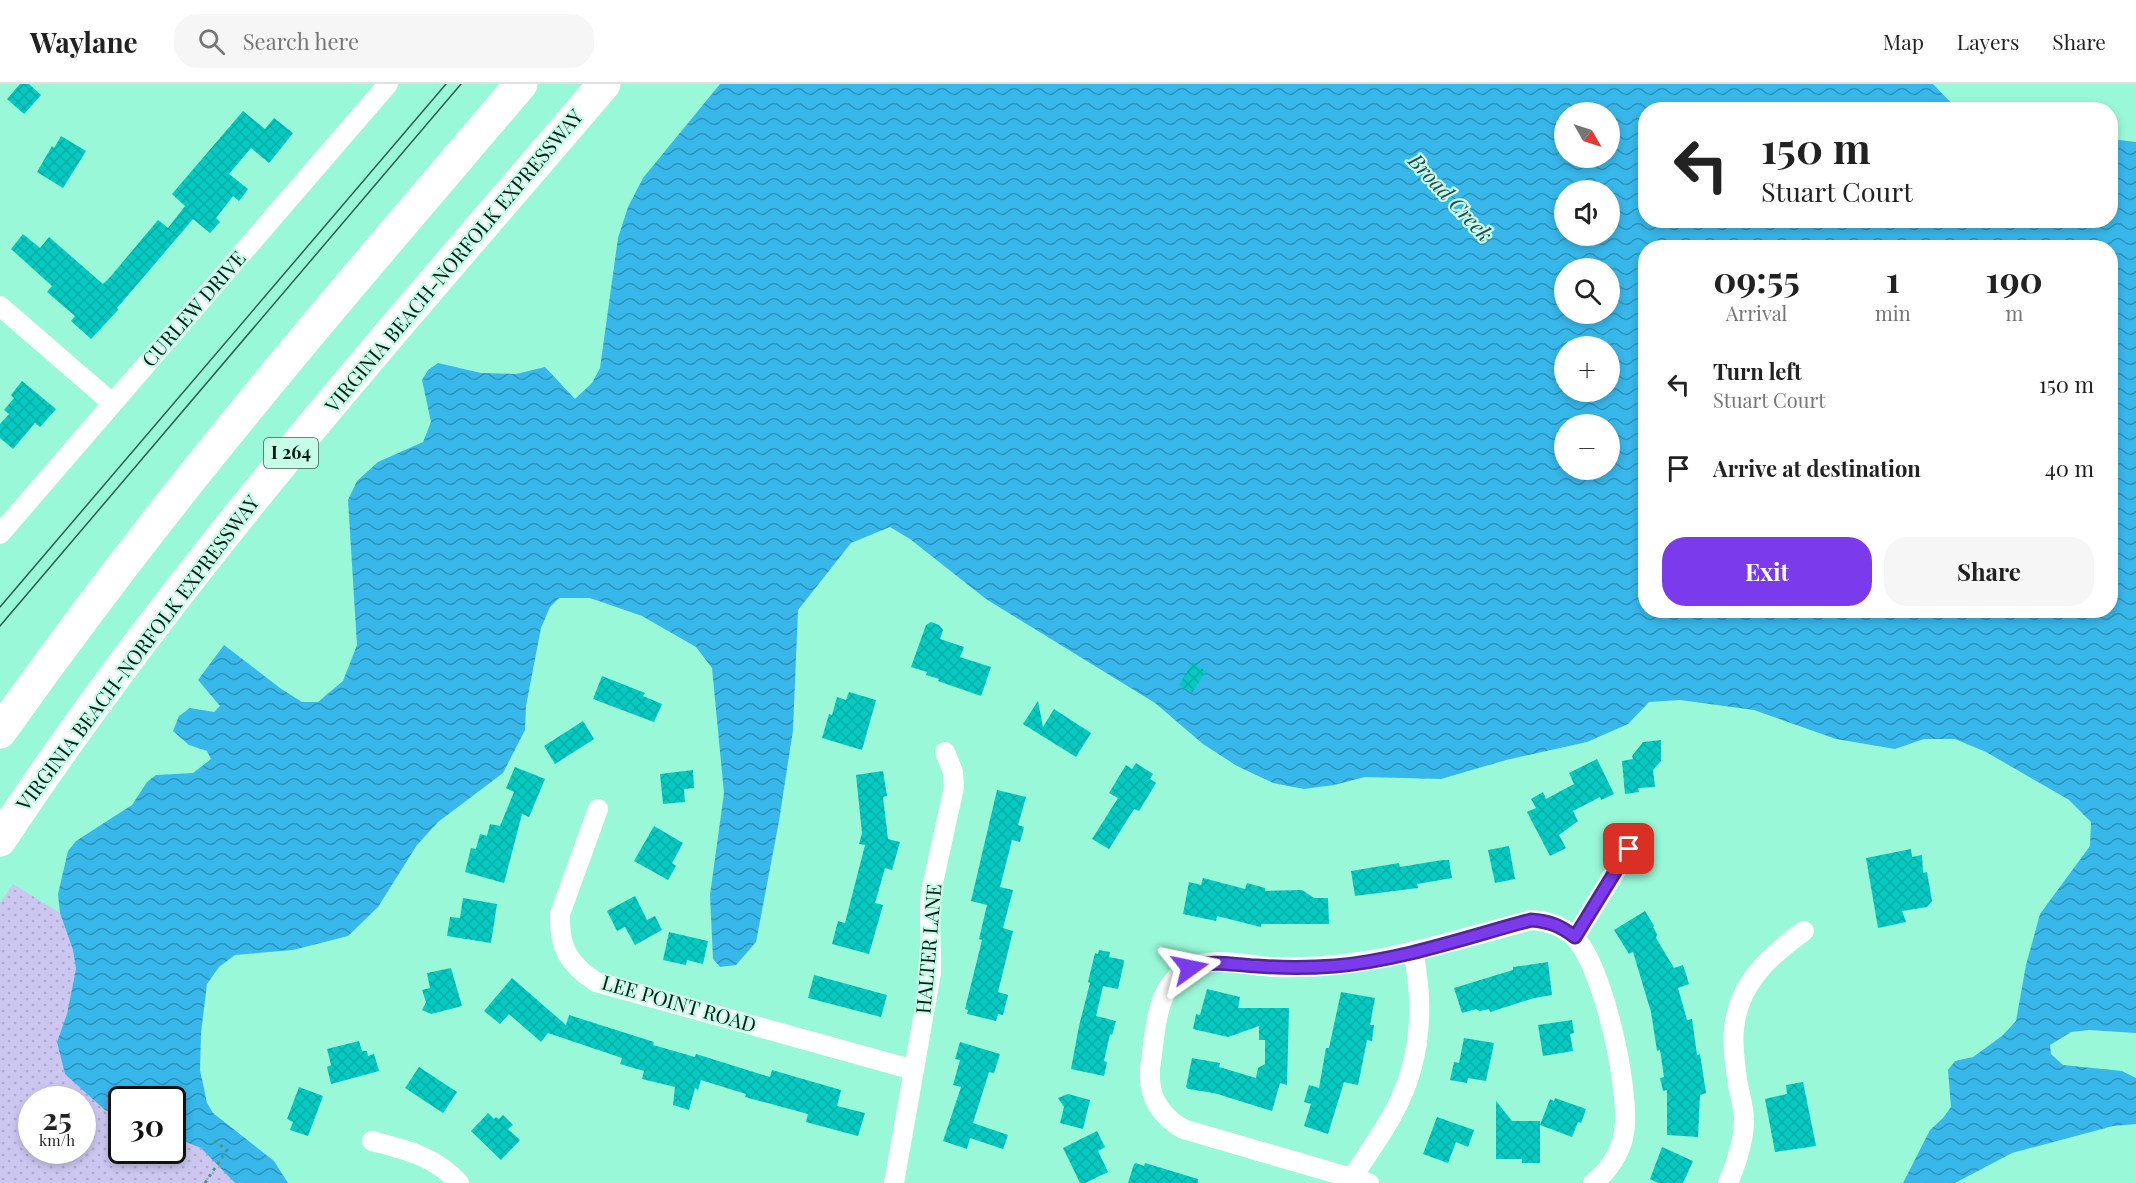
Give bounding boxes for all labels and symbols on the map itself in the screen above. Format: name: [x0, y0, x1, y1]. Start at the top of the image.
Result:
north arrow: [1554, 102, 1620, 168]
street label: VIRGINIA BEACH-NORFOLK EXPRESSWAY: [317, 103, 588, 418]
water label: Broad Creek: [1403, 146, 1500, 247]
street label: CURLEW DRIVE: [135, 244, 251, 372]
road number: I 264: [264, 438, 318, 468]
street label: VIRGINIA BEACH-NORFOLK EXPRESSWAY: [9, 489, 264, 816]
pin: [1603, 823, 1654, 874]
street label: HALTER LANE: [908, 883, 947, 1015]
position arrow: [1158, 936, 1222, 1000]
street label: LEE POINT ROAD: [599, 968, 760, 1038]
speed limit sign: 30: [108, 1086, 186, 1164]

